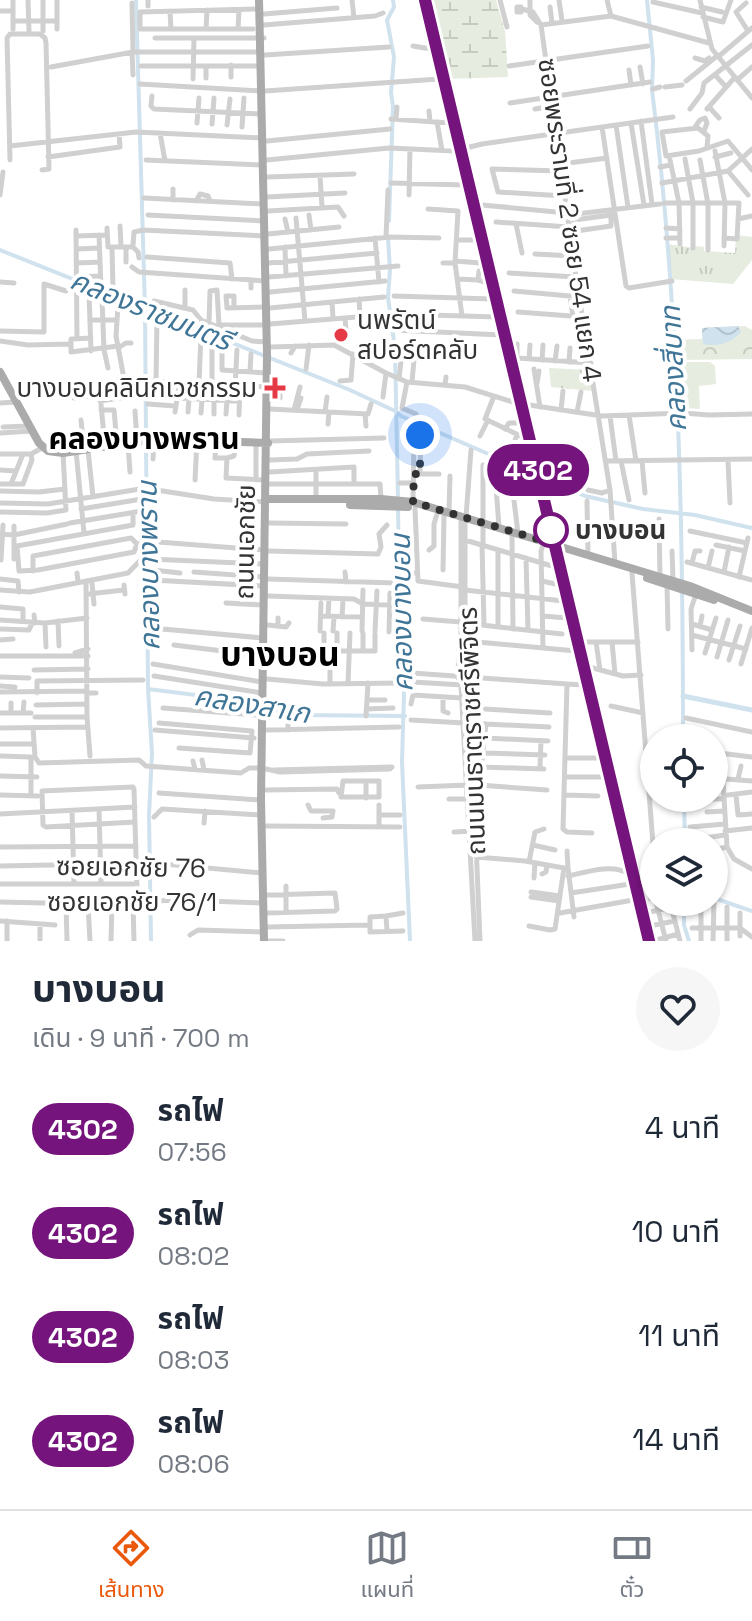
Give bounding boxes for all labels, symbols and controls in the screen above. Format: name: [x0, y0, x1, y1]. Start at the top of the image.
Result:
street label: ซอยพระรามที่ 2 ซอย 54 แยก 4: [530, 56, 611, 384]
water label: คลองราชมนตรี: [65, 261, 242, 361]
place label: นพรัตน์ สปอร์ตคลับ: [357, 303, 478, 367]
water label: คลองสี่บาท: [651, 304, 694, 433]
marker: นพรัตน์ สปอร์ตคลับ: [332, 326, 350, 344]
place label: บางบอนคลินิกเวชกรรม: [16, 371, 257, 405]
marker: บางบอนคลินิกเวชกรรม: [264, 377, 286, 399]
your location: [400, 415, 440, 455]
district label: คลองบางพราน: [48, 419, 240, 458]
line badge: 4302: [482, 444, 594, 496]
text: 4302: [503, 452, 573, 488]
water label: คลองบางพราน: [128, 479, 167, 651]
street label: ถนนเอกชัย: [227, 484, 263, 600]
marker: บางบอน: [534, 513, 568, 547]
place label: บางบอน: [575, 513, 666, 547]
water label: คลองบางบอน: [382, 532, 420, 692]
street label: ถนนมนธาตุราชศรีพิจิตร: [451, 606, 493, 856]
district label: บางบอน: [220, 633, 340, 676]
water label: คลองสาเก: [192, 677, 314, 731]
map controls: [640, 724, 728, 916]
button: locate: [640, 724, 728, 812]
button: layers: [640, 828, 728, 916]
street label: ซอยเอกชัย 76: [56, 849, 206, 885]
street label: ซอยเอกชัย 76/1: [47, 885, 217, 919]
text: บางบอน: [32, 965, 166, 1013]
button: heart: [636, 967, 720, 1051]
text: เดิน · 9 นาที · 700 m: [32, 1021, 250, 1055]
text: รถไฟ: [158, 1091, 223, 1130]
text: 4 นาที: [645, 1108, 720, 1147]
text: 4302: [48, 1111, 118, 1147]
text: 07:56: [158, 1135, 227, 1169]
text: รถไฟ: [158, 1195, 223, 1234]
text: 10 นาที: [632, 1212, 720, 1251]
text: 4302: [48, 1215, 118, 1251]
text: 08:02: [158, 1239, 229, 1273]
text: รถไฟ: [158, 1299, 223, 1338]
text: 11 นาที: [638, 1316, 720, 1355]
text: 4302: [48, 1319, 118, 1355]
text: 08:03: [158, 1343, 229, 1377]
text: รถไฟ: [158, 1403, 223, 1442]
text: 14 นาที: [632, 1420, 720, 1459]
text: 4302: [48, 1423, 118, 1459]
text: 08:06: [158, 1447, 230, 1481]
tab: เส้นทาง: [98, 1526, 164, 1607]
tab: แผนที่: [360, 1526, 414, 1607]
tab: ตั๋ว: [610, 1526, 654, 1607]

